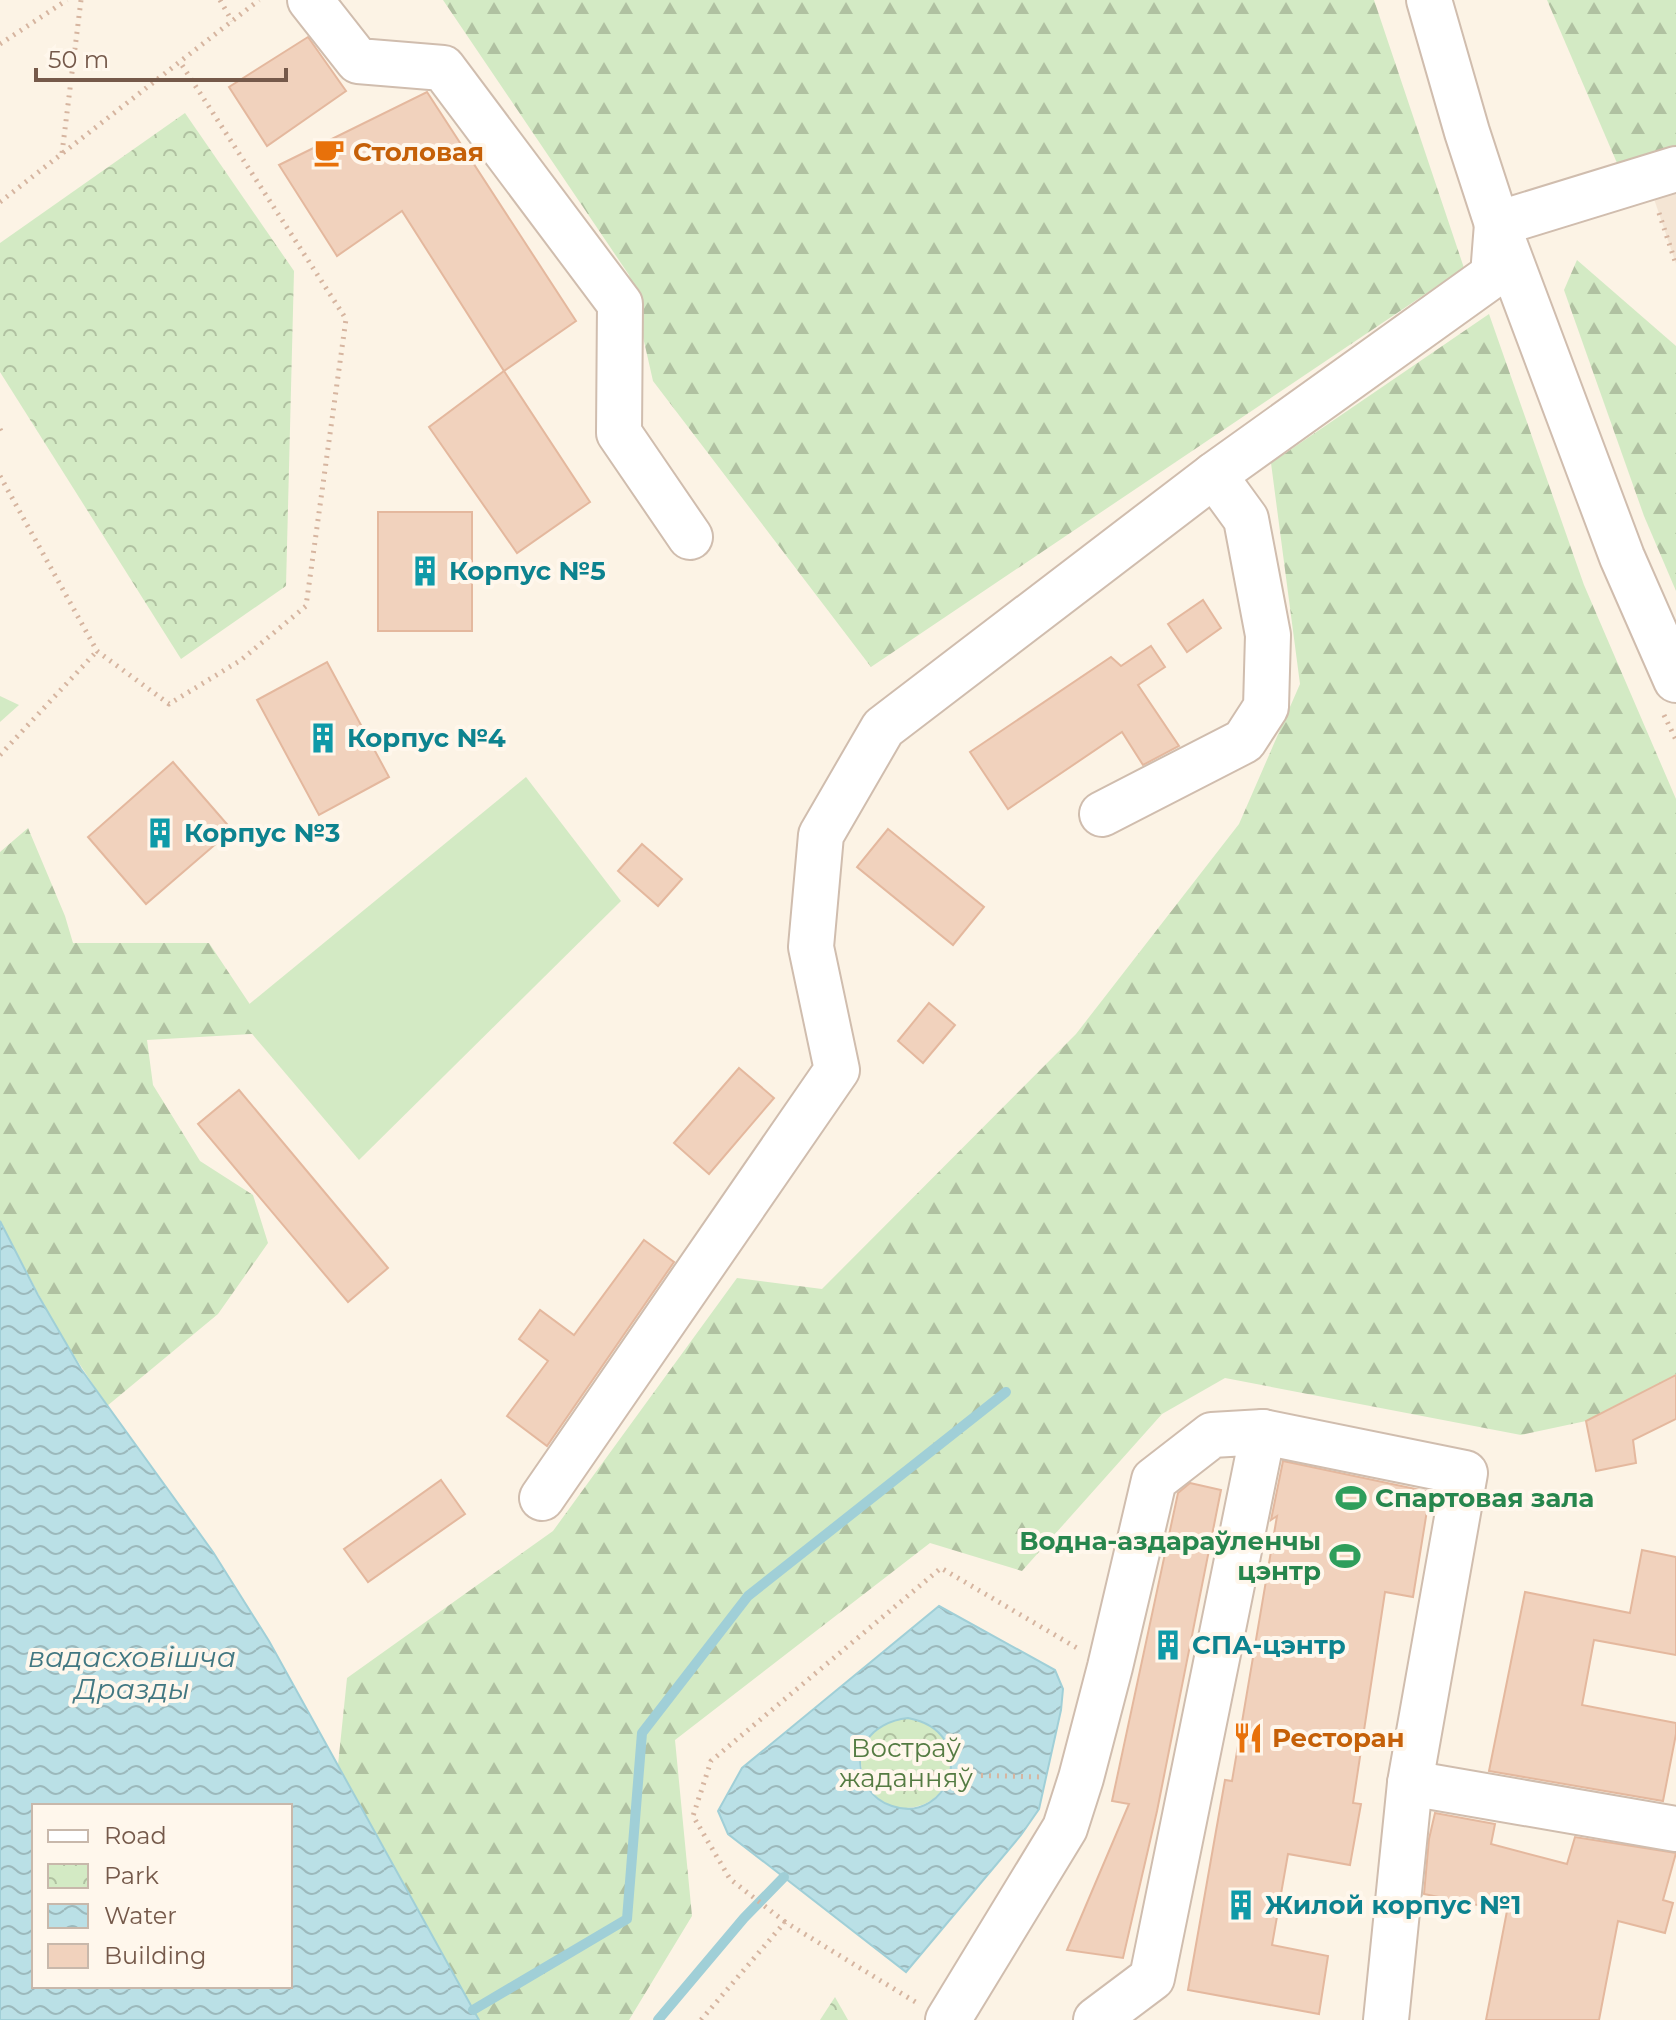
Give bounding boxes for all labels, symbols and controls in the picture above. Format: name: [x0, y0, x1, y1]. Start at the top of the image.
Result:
scale bar: [36, 32, 286, 82]
text: 50 m: [48, 45, 109, 74]
cafe icon: Столовая: [312, 135, 346, 169]
place label: Столовая: [353, 136, 484, 168]
building icon: Корпус №5: [408, 554, 442, 588]
place label: Корпус №5: [449, 555, 606, 587]
building icon: Корпус №4: [306, 721, 340, 755]
place label: Корпус №4: [347, 722, 506, 754]
building icon: Корпус №3: [143, 816, 177, 850]
place label: Корпус №3: [184, 817, 341, 849]
sports icon: Спартовая зала: [1334, 1481, 1368, 1515]
place label: Спартовая зала: [1375, 1482, 1594, 1514]
place label: Водна-аздараўленчы цэнтр: [1019, 1525, 1321, 1587]
sports icon: Водна-аздараўленчы цэнтр: [1328, 1539, 1362, 1573]
building icon: СПА-цэнтр: [1151, 1628, 1185, 1662]
place label: СПА-цэнтр: [1192, 1629, 1346, 1661]
water label: вадасховішча Дразды: [28, 1640, 236, 1706]
restaurant icon: Ресторан: [1231, 1721, 1265, 1755]
place label: Ресторан: [1272, 1722, 1405, 1754]
park label: Востраў жаданняў: [839, 1732, 973, 1794]
legend: [32, 1804, 292, 1988]
text: Road: [104, 1821, 167, 1850]
text: Park: [104, 1861, 159, 1890]
building icon: Жилой корпус №1: [1224, 1888, 1258, 1922]
place label: Жилой корпус №1: [1265, 1889, 1521, 1921]
text: Water: [104, 1901, 177, 1930]
text: Building: [104, 1941, 207, 1970]

